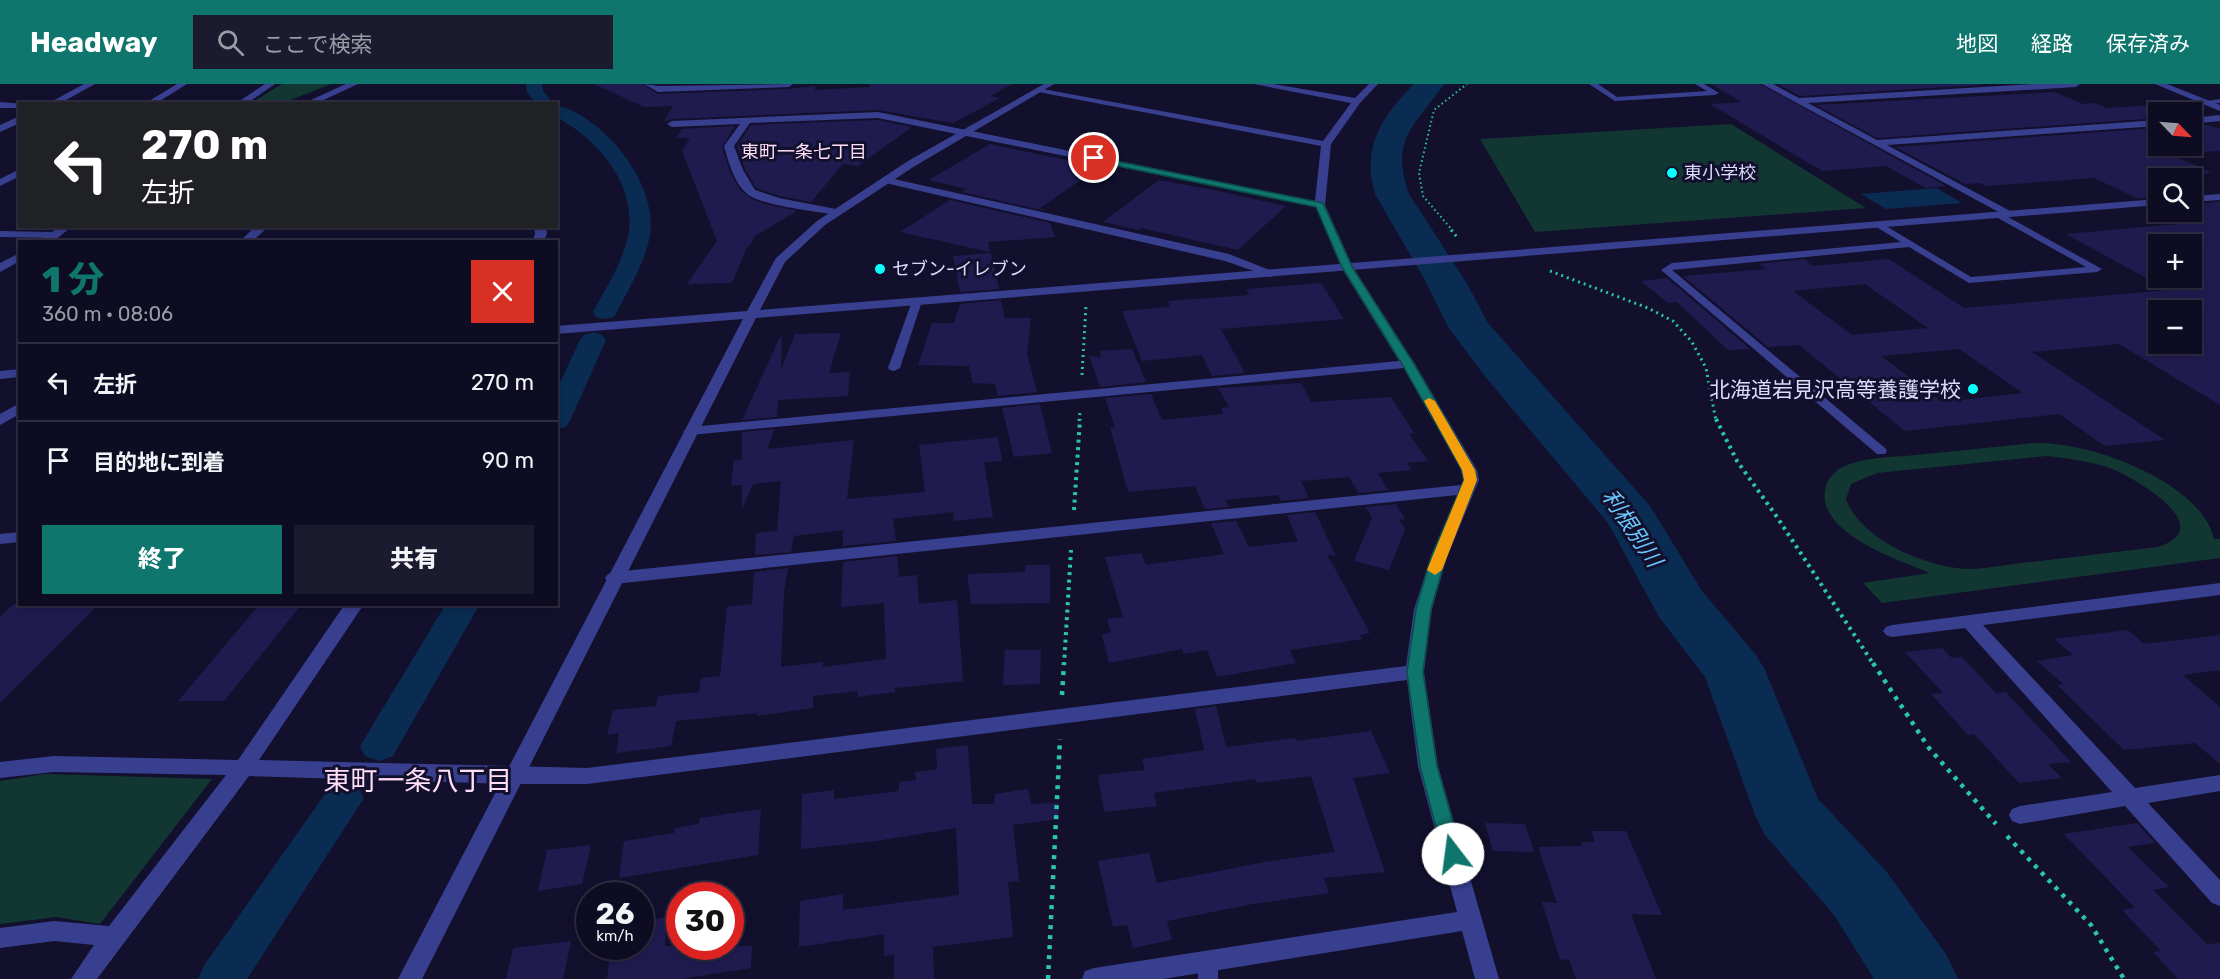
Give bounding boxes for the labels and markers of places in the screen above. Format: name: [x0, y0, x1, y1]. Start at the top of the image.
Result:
pin: [1068, 132, 1119, 183]
place label: 東小学校: [1684, 162, 1756, 184]
marker: 東小学校: [1665, 166, 1679, 180]
place label: セブン-イレブン: [892, 258, 1027, 280]
marker: セブン-イレブン: [873, 262, 887, 276]
place label: 北海道岩見沢高等養護学校: [1709, 377, 1961, 402]
marker: 北海道岩見沢高等養護学校: [1966, 382, 1980, 396]

